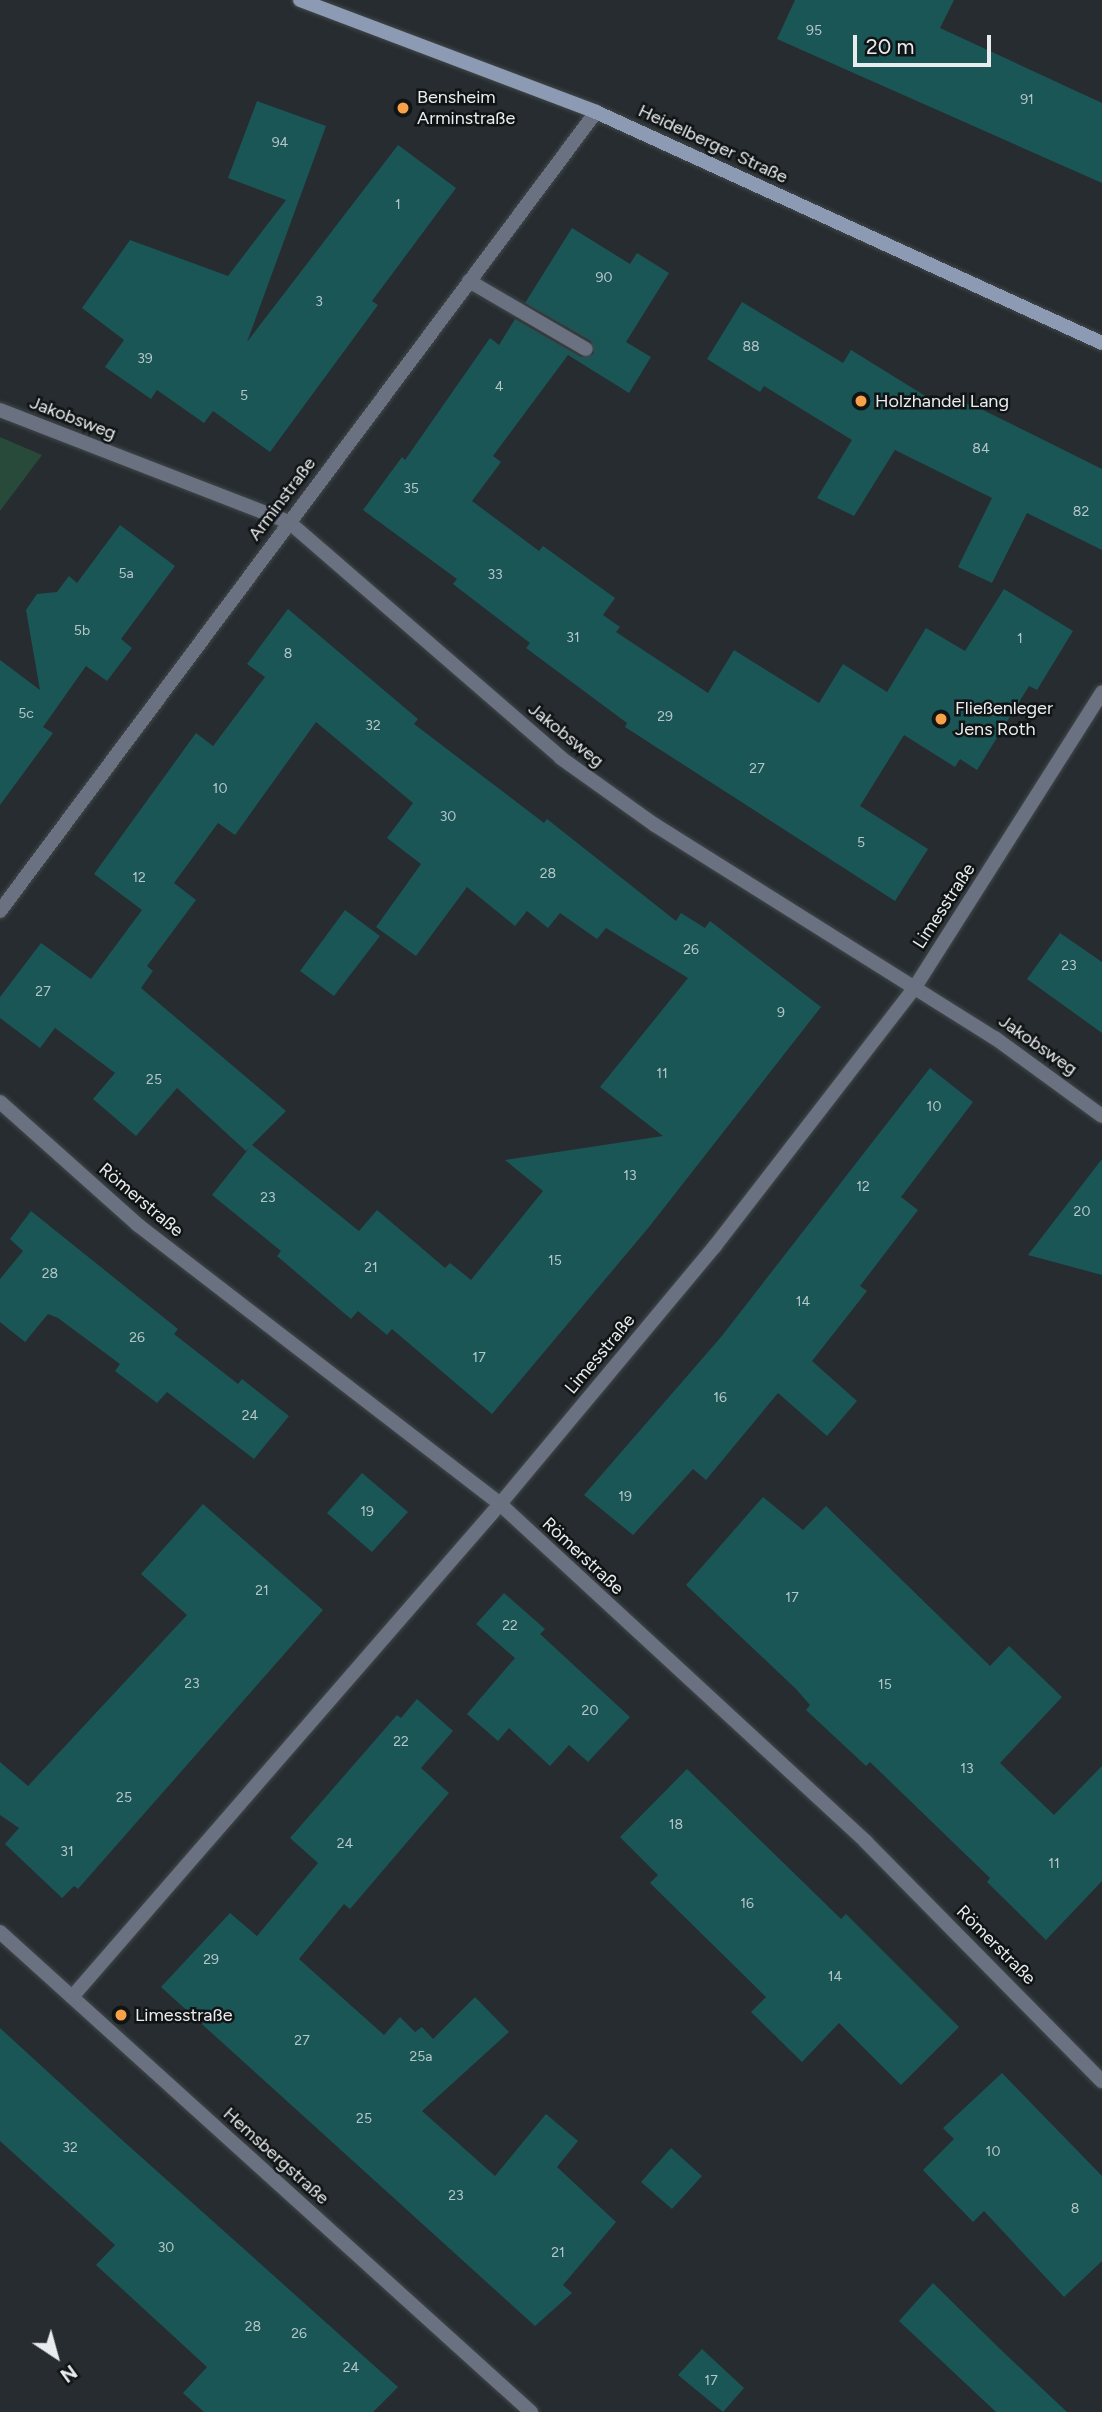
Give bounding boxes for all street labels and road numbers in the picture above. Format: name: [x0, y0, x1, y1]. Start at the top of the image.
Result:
street label: Heidelberger Straße: [635, 100, 791, 188]
street label: Jakobsweg: [27, 392, 119, 444]
street label: Arminstraße: [244, 453, 320, 545]
street label: Jakobsweg: [524, 698, 608, 772]
street label: Limesstraße: [908, 859, 980, 953]
street label: Jakobsweg: [995, 1010, 1081, 1080]
street label: Römerstraße: [94, 1159, 188, 1241]
street label: Limesstraße: [560, 1310, 640, 1398]
street label: Römerstraße: [538, 1513, 628, 1599]
street label: Römerstraße: [952, 1901, 1040, 1989]
street label: Hemsbergstraße: [219, 2103, 333, 2209]

